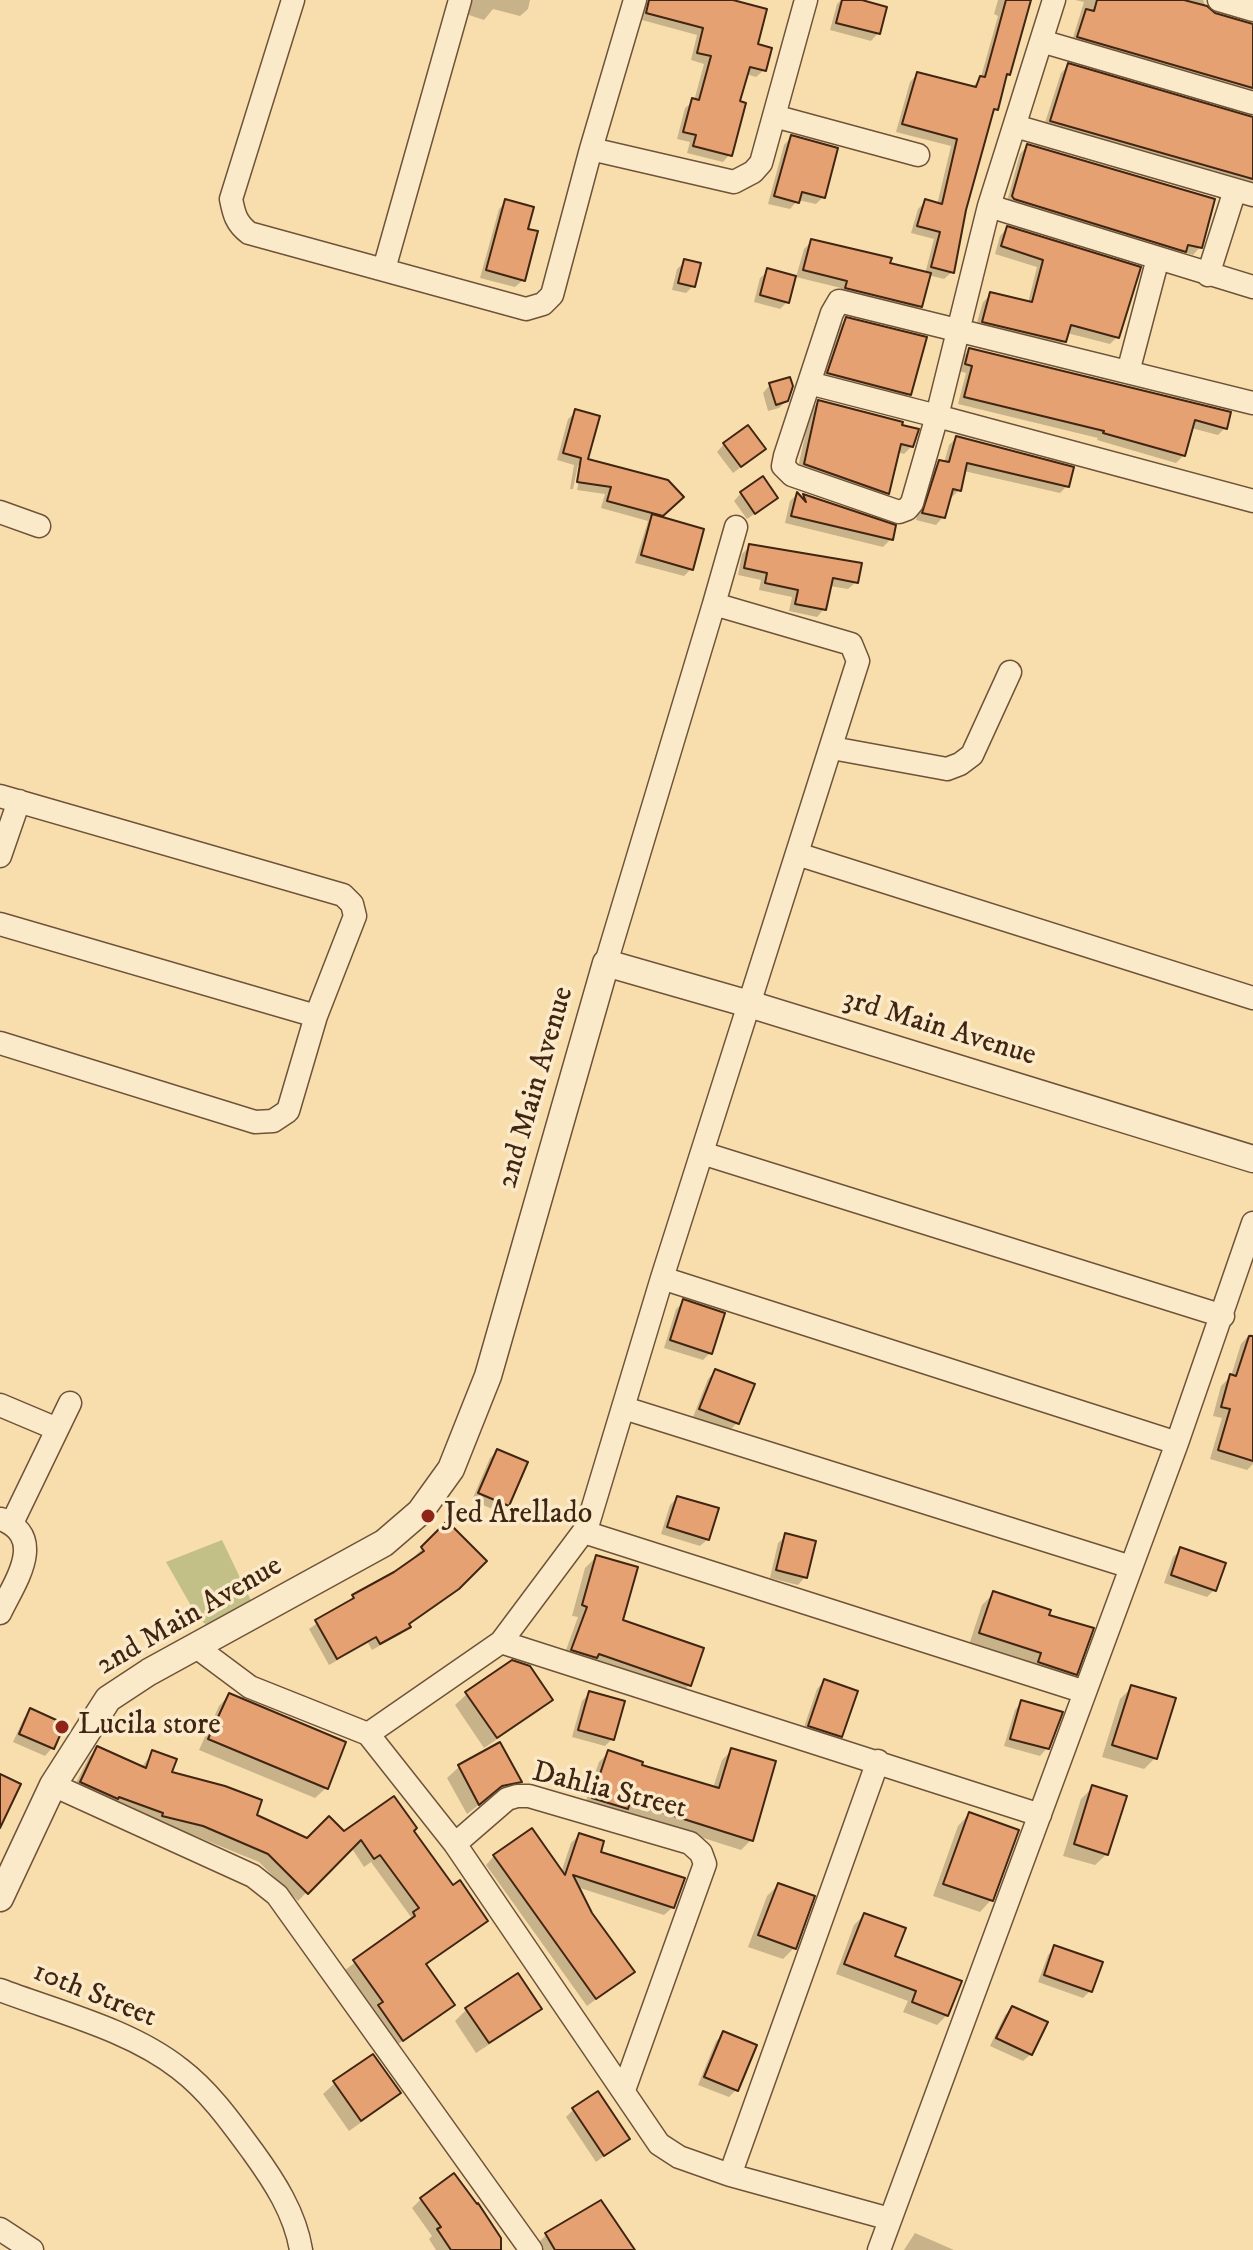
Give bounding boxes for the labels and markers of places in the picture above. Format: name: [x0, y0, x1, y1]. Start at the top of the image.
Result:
place label: Jed Arellado: [444, 1498, 592, 1534]
marker: Jed Arellado: [419, 1507, 437, 1525]
place label: Lucila store: [78, 1709, 221, 1745]
marker: Lucila store: [53, 1718, 71, 1736]

